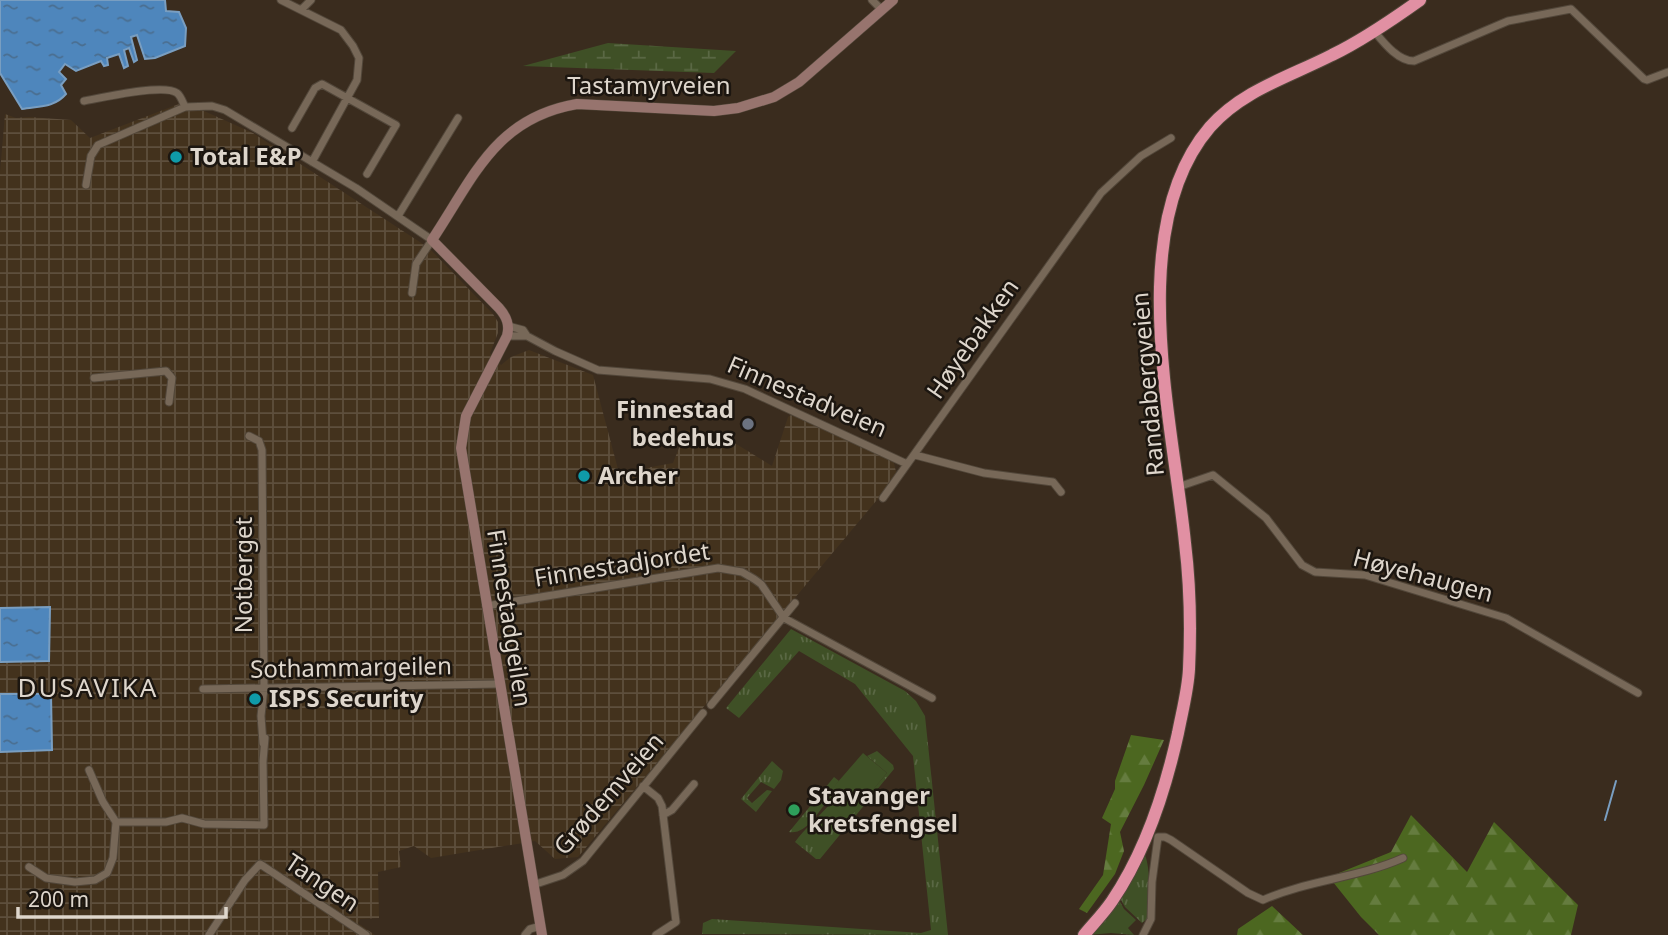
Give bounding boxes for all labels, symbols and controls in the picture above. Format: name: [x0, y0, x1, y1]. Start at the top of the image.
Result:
street label: Tastamyrveien: [567, 68, 731, 101]
place label: Total E&P: [190, 139, 302, 172]
marker: Total E&P: [168, 149, 184, 165]
street label: Høyebakken: [918, 271, 1025, 405]
street label: Randabergveien: [1122, 291, 1171, 477]
street label: Finnestadveien: [723, 347, 893, 444]
place label: Finnestad bedehus: [616, 392, 734, 453]
marker: Finnestad bedehus: [740, 416, 756, 432]
place label: Archer: [598, 458, 678, 491]
marker: Archer: [576, 468, 592, 484]
street label: Notberget: [226, 516, 259, 633]
street label: Finnestadgeilen: [480, 527, 541, 709]
street label: Finnestadjordet: [532, 533, 712, 594]
street label: Høyehaugen: [1350, 540, 1497, 609]
street label: Sothammargeilen: [250, 648, 452, 685]
district label: DUSAVIKA: [18, 669, 158, 705]
place label: ISPS Security: [269, 681, 424, 714]
marker: ISPS Security: [247, 691, 263, 707]
street label: Grødemveien: [545, 725, 670, 861]
place label: Stavanger kretsfengsel: [808, 778, 958, 839]
marker: Stavanger kretsfengsel: [786, 802, 802, 818]
street label: Tangen: [279, 845, 366, 919]
scale bar: [18, 876, 226, 920]
text: 200 m: [28, 885, 89, 913]

